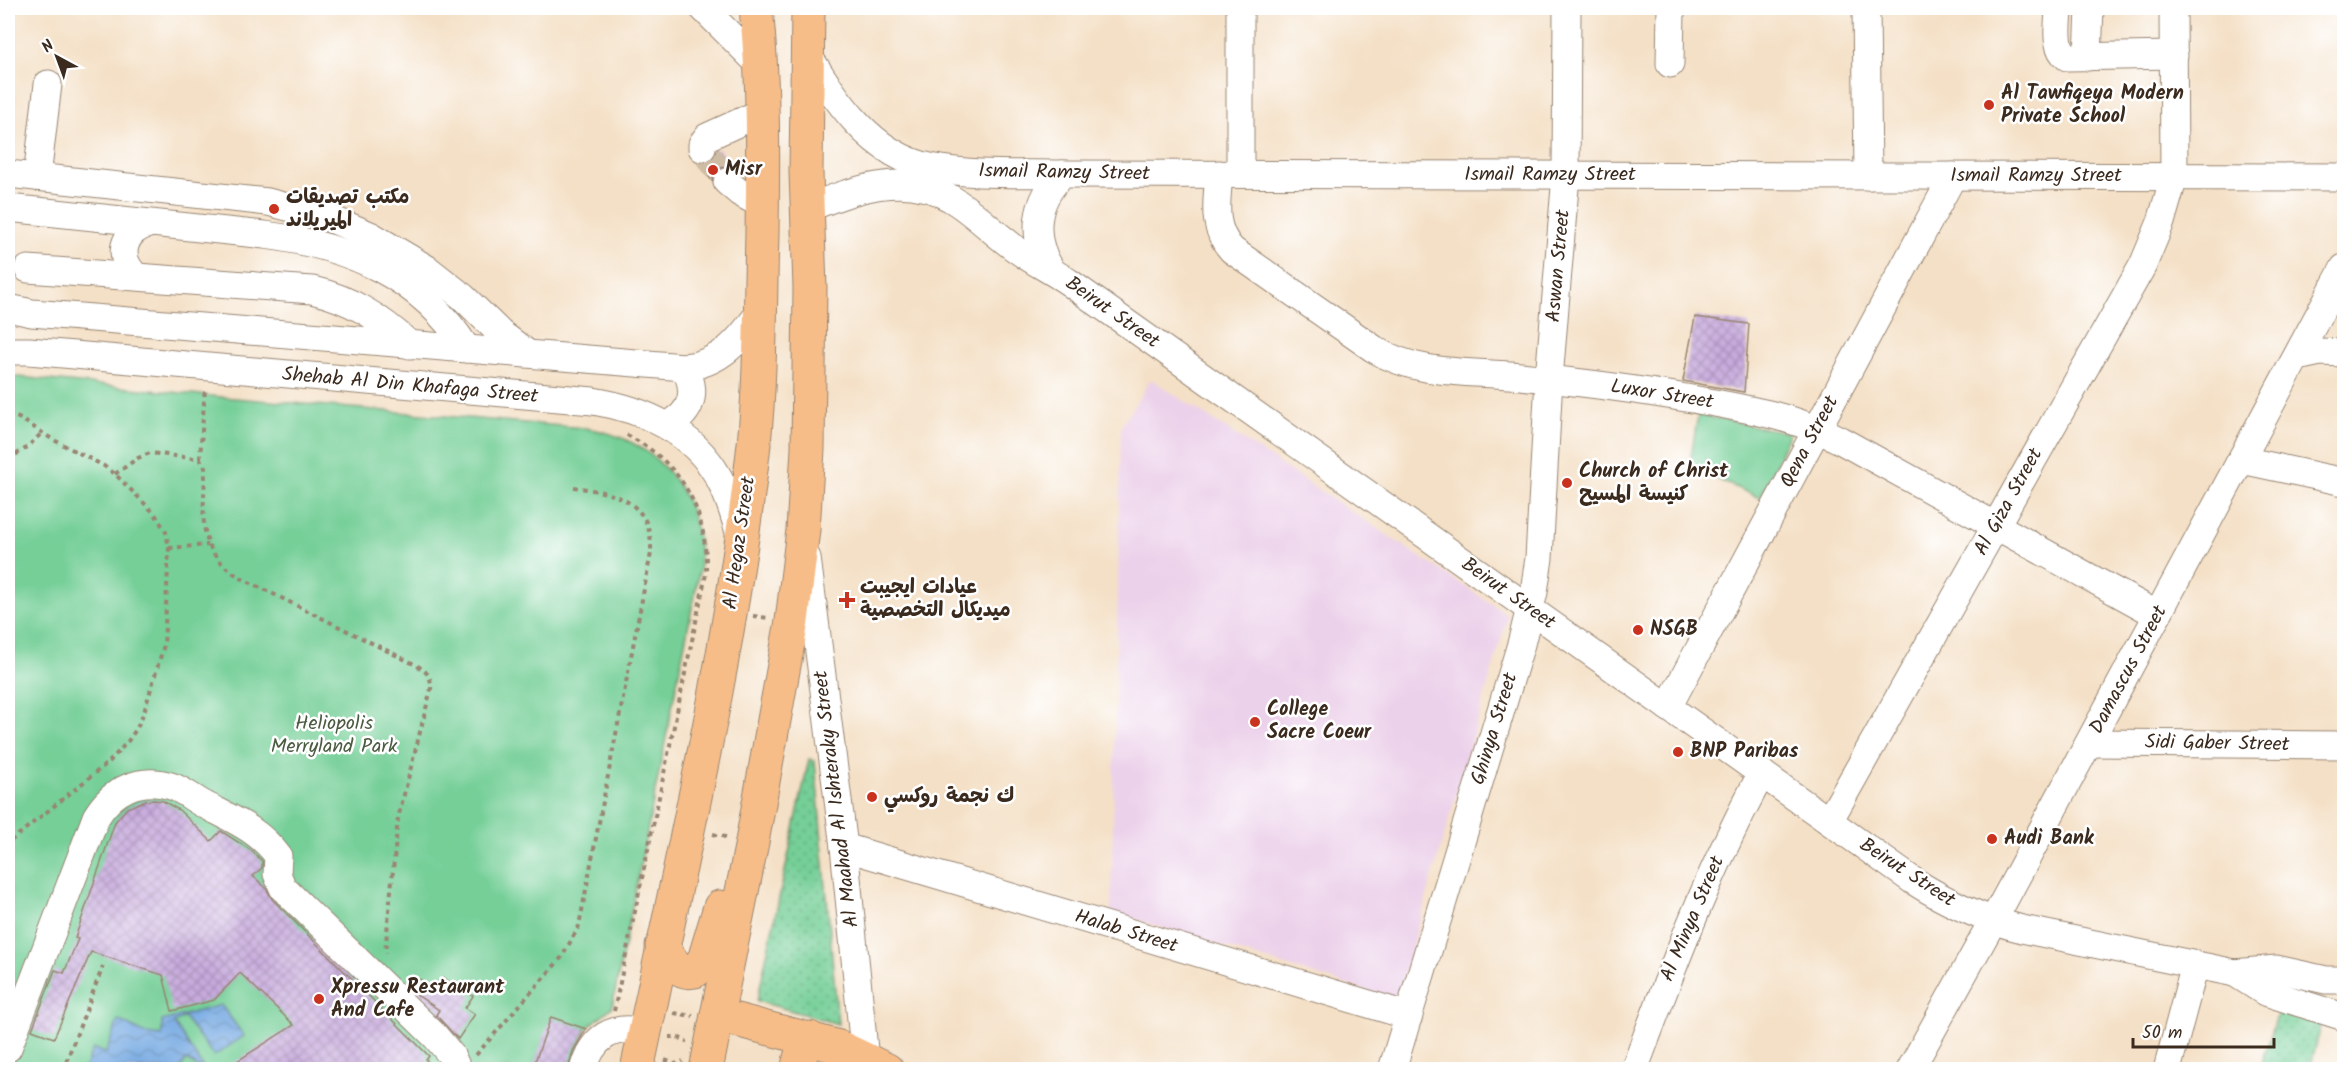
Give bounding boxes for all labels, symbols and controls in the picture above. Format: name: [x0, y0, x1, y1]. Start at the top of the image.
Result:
north arrow: [27, 27, 87, 87]
text: N: [36, 34, 60, 60]
place label: Al Tawfiqeya Modern Private School: [2001, 78, 2184, 133]
marker: Al Tawfiqeya Modern Private School: [1982, 98, 1996, 112]
place label: Misr: [725, 154, 763, 186]
street label: Ismail Ramzy Street: [978, 156, 1150, 190]
street label: Ismail Ramzy Street: [1464, 159, 1636, 191]
street label: Ismail Ramzy Street: [1950, 160, 2122, 192]
marker: Misr: [706, 163, 720, 177]
place label: مكتب تصديقات الميريلاند: [286, 182, 409, 237]
marker: مكتب تصديقات الميريلاند: [267, 202, 281, 216]
street label: Aswan Street: [1538, 208, 1580, 324]
street label: Beirut Street: [1058, 269, 1166, 358]
street label: Shehab Al Din Khafaga Street: [281, 359, 540, 413]
street label: Luxor Street: [1608, 371, 1716, 419]
street label: Qena Street: [1772, 390, 1848, 494]
street label: Al Giza Street: [1966, 442, 2052, 562]
place label: Church of Christ كنيسة المسيح: [1579, 456, 1729, 511]
street label: Al Hegaz Street: [715, 474, 765, 612]
marker: Church of Christ كنيسة المسيح: [1560, 476, 1574, 490]
street label: Beirut Street: [1454, 550, 1562, 639]
place label: عيادات ايجيبت ميديكال التخصصية: [860, 572, 1011, 627]
marker: عيادات ايجيبت ميديكال التخصصية: [838, 591, 856, 609]
street label: Damascus Street: [2082, 600, 2177, 740]
place label: NSGB: [1650, 614, 1698, 646]
marker: NSGB: [1631, 623, 1645, 637]
street label: Al Maahad Al Ishteraky Street: [805, 669, 869, 929]
street label: Ghinya Street: [1463, 669, 1527, 789]
place label: College Sacre Coeur: [1267, 694, 1372, 749]
park label: Heliopolis Merryland Park: [271, 708, 398, 763]
marker: College Sacre Coeur: [1248, 715, 1262, 729]
street label: Sidi Gaber Street: [2144, 727, 2290, 761]
place label: BNP Paribas: [1690, 736, 1799, 768]
marker: BNP Paribas: [1671, 745, 1685, 759]
place label: ك نجمة روكسي: [884, 781, 1014, 813]
marker: ك نجمة روكسي: [865, 790, 879, 804]
place label: Audi Bank: [2004, 823, 2095, 855]
street label: Beirut Street: [1852, 830, 1962, 916]
marker: Audi Bank: [1985, 832, 1999, 846]
street label: Al Minya Street: [1652, 851, 1734, 987]
street label: Halab Street: [1070, 901, 1182, 963]
place label: Xpressu Restaurant And Cafe: [330, 972, 505, 1027]
marker: Xpressu Restaurant And Cafe: [312, 992, 326, 1006]
scale bar: [2133, 1011, 2274, 1049]
text: 50 m: [2142, 1019, 2182, 1048]

